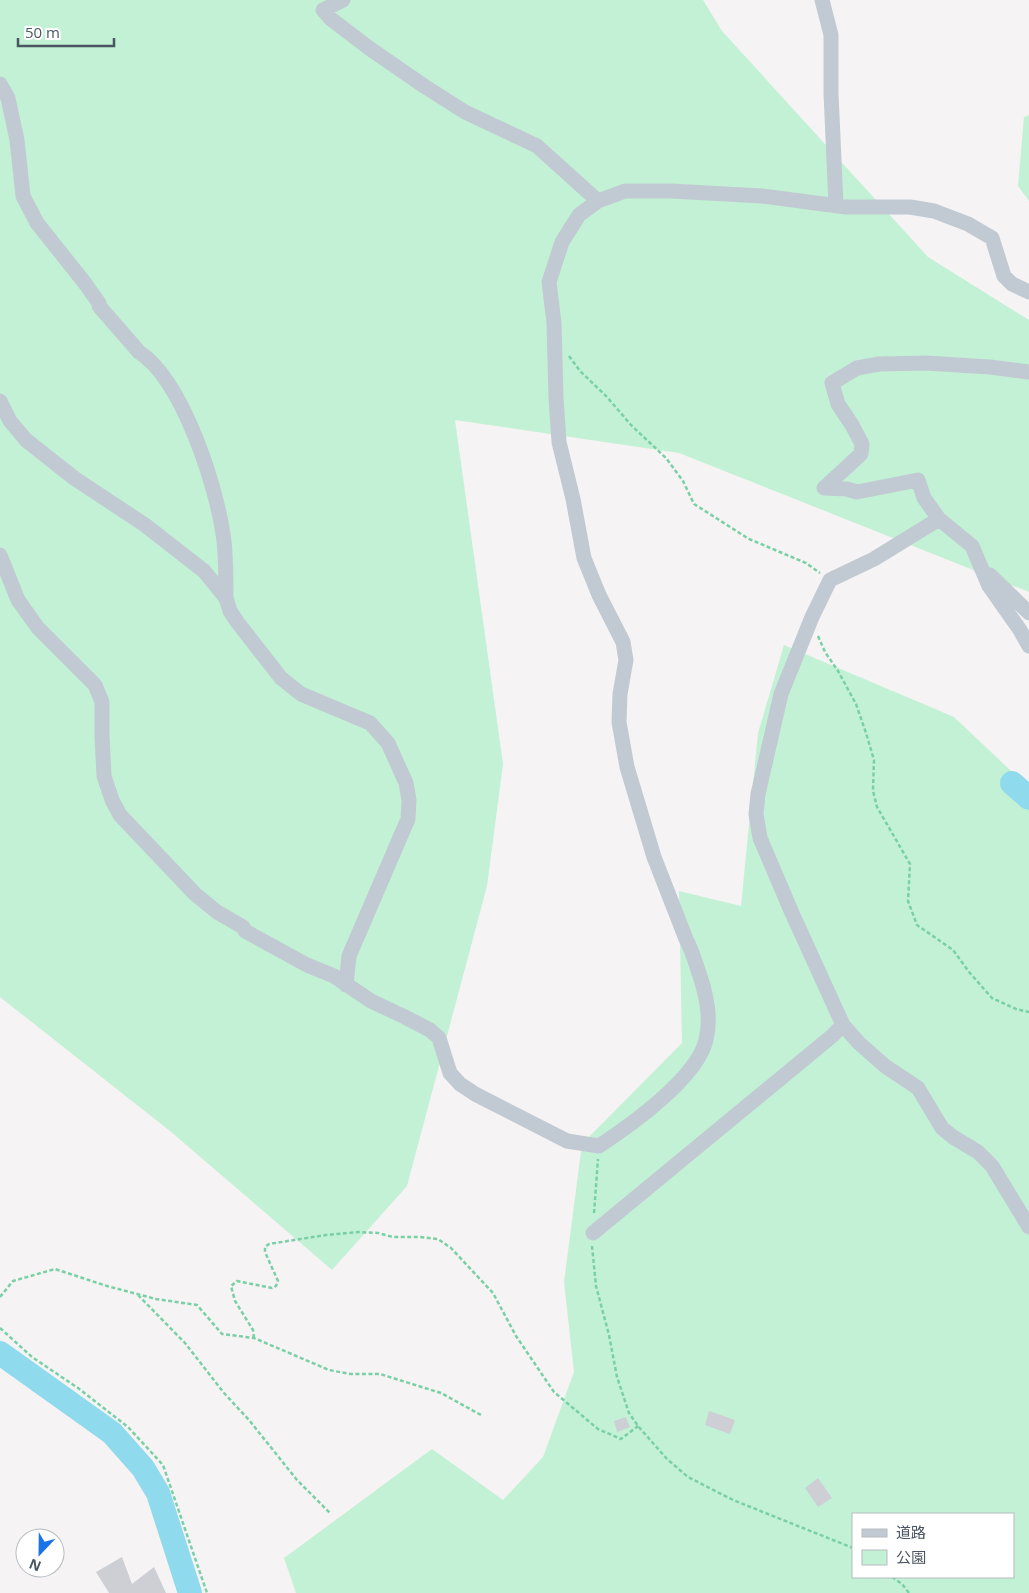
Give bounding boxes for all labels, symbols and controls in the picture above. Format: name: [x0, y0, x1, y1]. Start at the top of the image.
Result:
scale bar: [18, 15, 114, 47]
text: 50 m: [25, 22, 60, 42]
legend: [852, 1513, 1014, 1578]
text: 道路: [896, 1522, 926, 1542]
north arrow: [15, 1528, 65, 1578]
text: 公園: [896, 1547, 926, 1567]
text: N: [26, 1555, 44, 1576]

